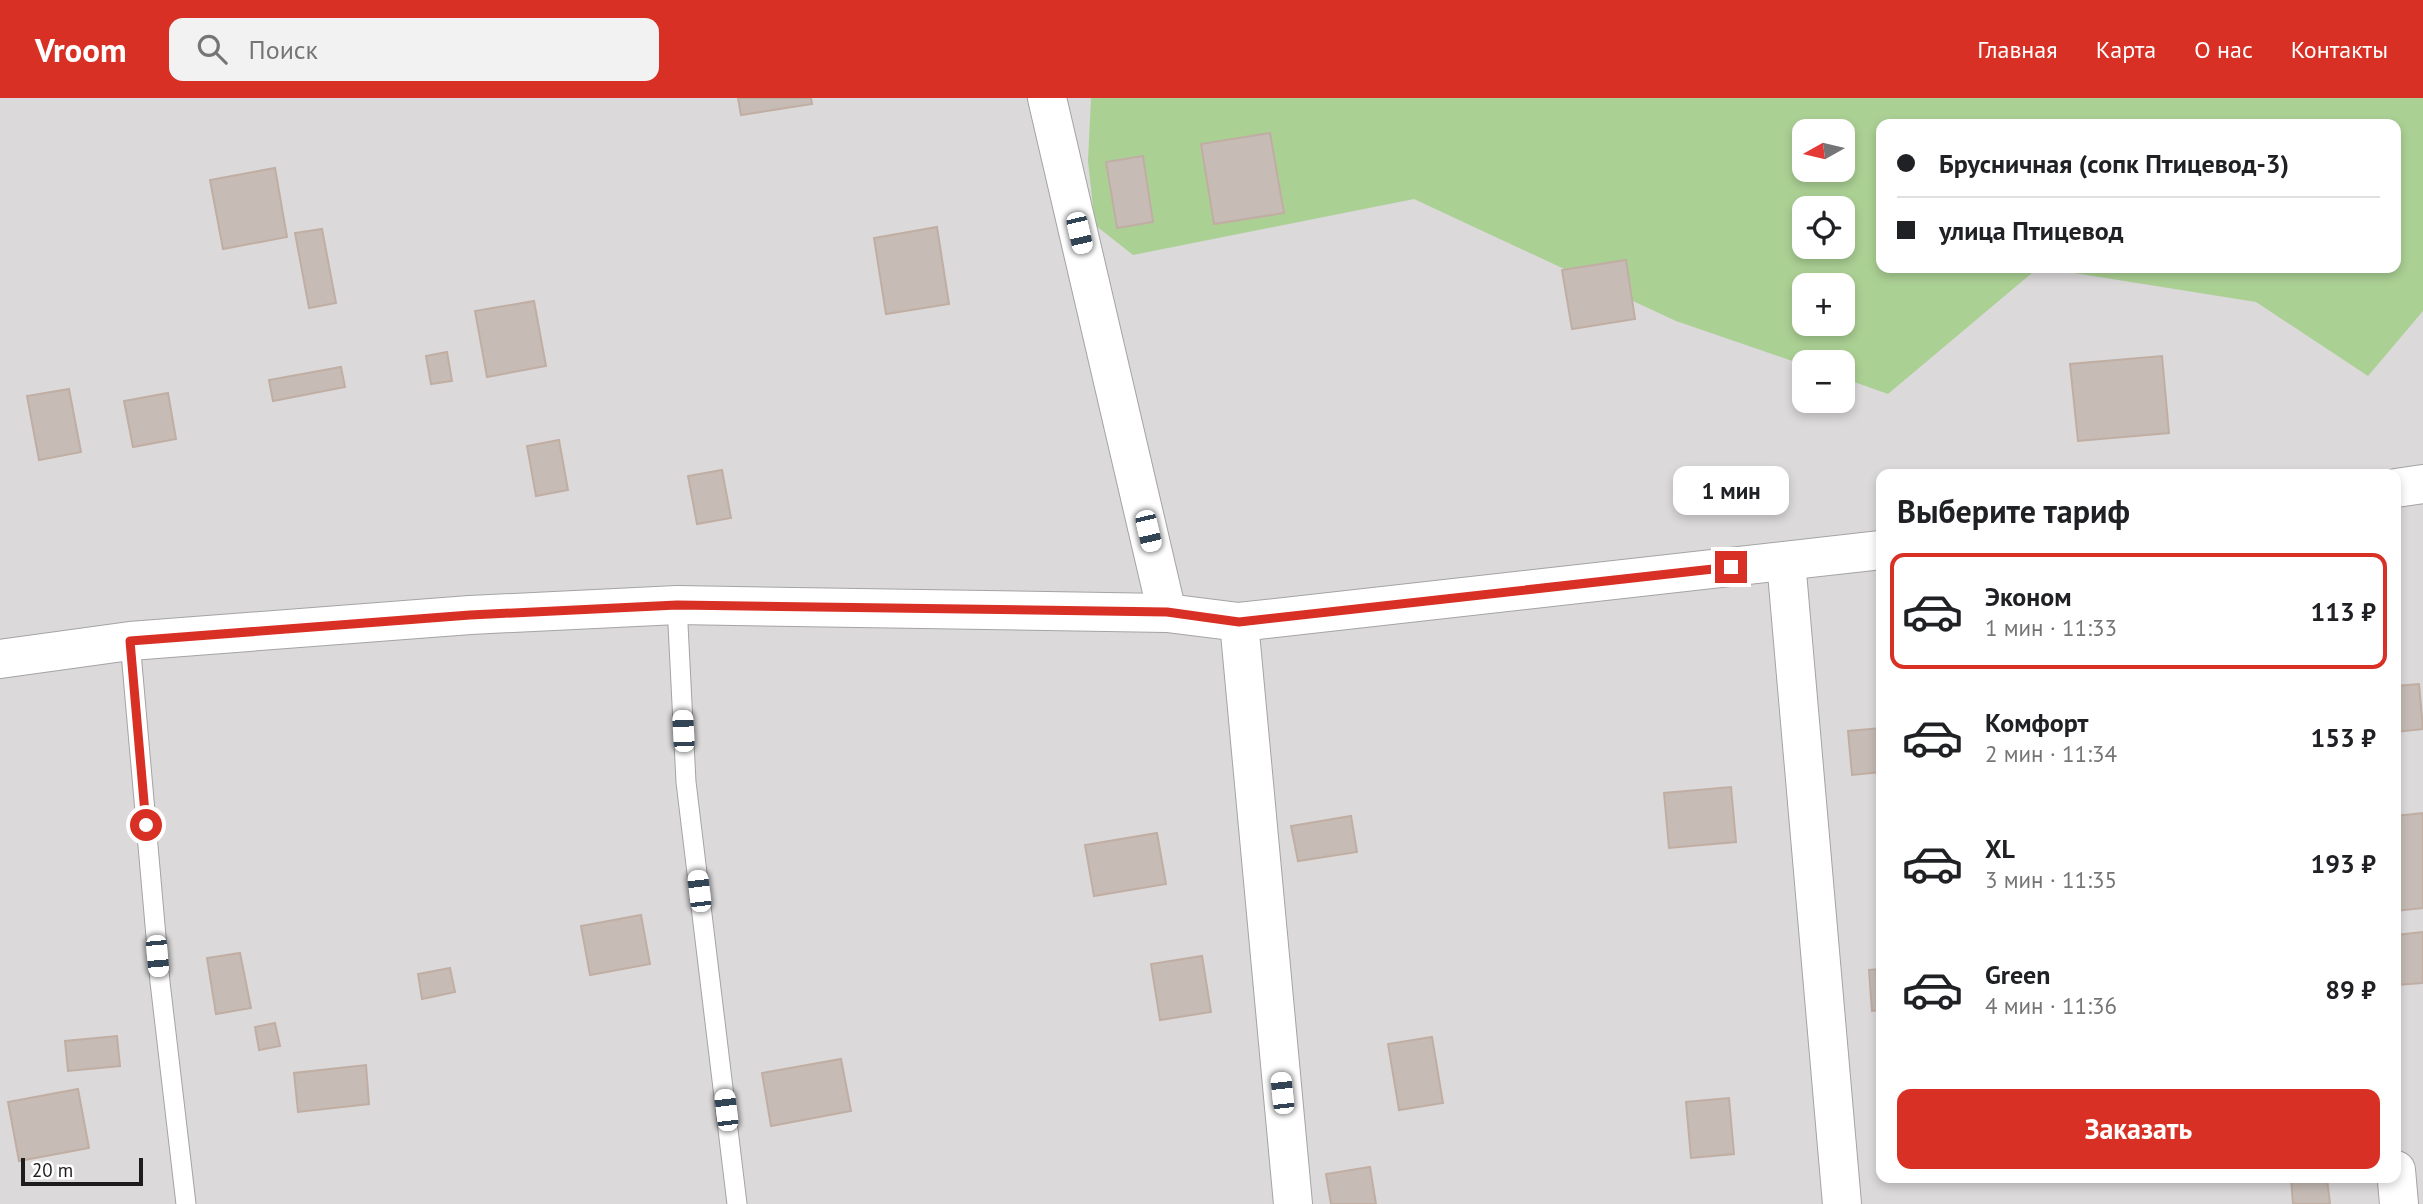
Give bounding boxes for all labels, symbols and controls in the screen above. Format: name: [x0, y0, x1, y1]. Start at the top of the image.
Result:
search box: [169, 18, 659, 81]
text: Vroom: [35, 28, 127, 71]
icon: search: [193, 30, 231, 68]
text: Поиск: [249, 33, 318, 66]
text: Главная: [1977, 34, 2058, 65]
text: Карта: [2096, 34, 2156, 65]
text: О нас: [2194, 34, 2253, 65]
text: Контакты: [2291, 34, 2388, 65]
north arrow: [1792, 119, 1855, 182]
map controls: [1792, 119, 1855, 413]
text: Брусничная (сопк Птицевод-3): [1939, 147, 2289, 180]
button: locate: [1792, 196, 1855, 259]
car: [1065, 210, 1094, 256]
text: улица Птицевод: [1939, 214, 2124, 247]
button: +: [1792, 273, 1855, 336]
button: −: [1792, 350, 1855, 413]
callout: 1 мин: [1673, 466, 1789, 514]
text: 1 мин: [1701, 476, 1761, 505]
text: Выберите тариф: [1897, 490, 2130, 532]
car: [1134, 508, 1163, 554]
route end: [1715, 551, 1747, 583]
icon: car: [1901, 580, 1964, 643]
text: Эконом: [1985, 580, 2072, 613]
text: 113 ₽: [2310, 595, 2376, 628]
text: 1 мин · 11:33: [1985, 613, 2117, 642]
icon: car: [1901, 706, 1964, 769]
text: Комфорт: [1985, 706, 2088, 739]
car: [672, 709, 695, 753]
text: 153 ₽: [2310, 721, 2376, 754]
text: 2 мин · 11:34: [1985, 739, 2117, 768]
route start: [130, 809, 162, 841]
icon: car: [1901, 832, 1964, 895]
text: XL: [1985, 832, 2015, 865]
text: 193 ₽: [2310, 847, 2376, 880]
text: 3 мин · 11:35: [1985, 865, 2117, 894]
car: [687, 869, 712, 913]
car: [145, 934, 170, 978]
icon: car: [1901, 958, 1964, 1021]
text: Green: [1985, 958, 2050, 991]
text: 89 ₽: [2325, 973, 2376, 1006]
text: 4 мин · 11:36: [1985, 991, 2117, 1020]
car: [1270, 1071, 1295, 1115]
car: [714, 1088, 739, 1132]
button: Заказать: [1897, 1089, 2380, 1169]
scale bar: [21, 1155, 144, 1187]
text: 20 m: [32, 1158, 73, 1182]

